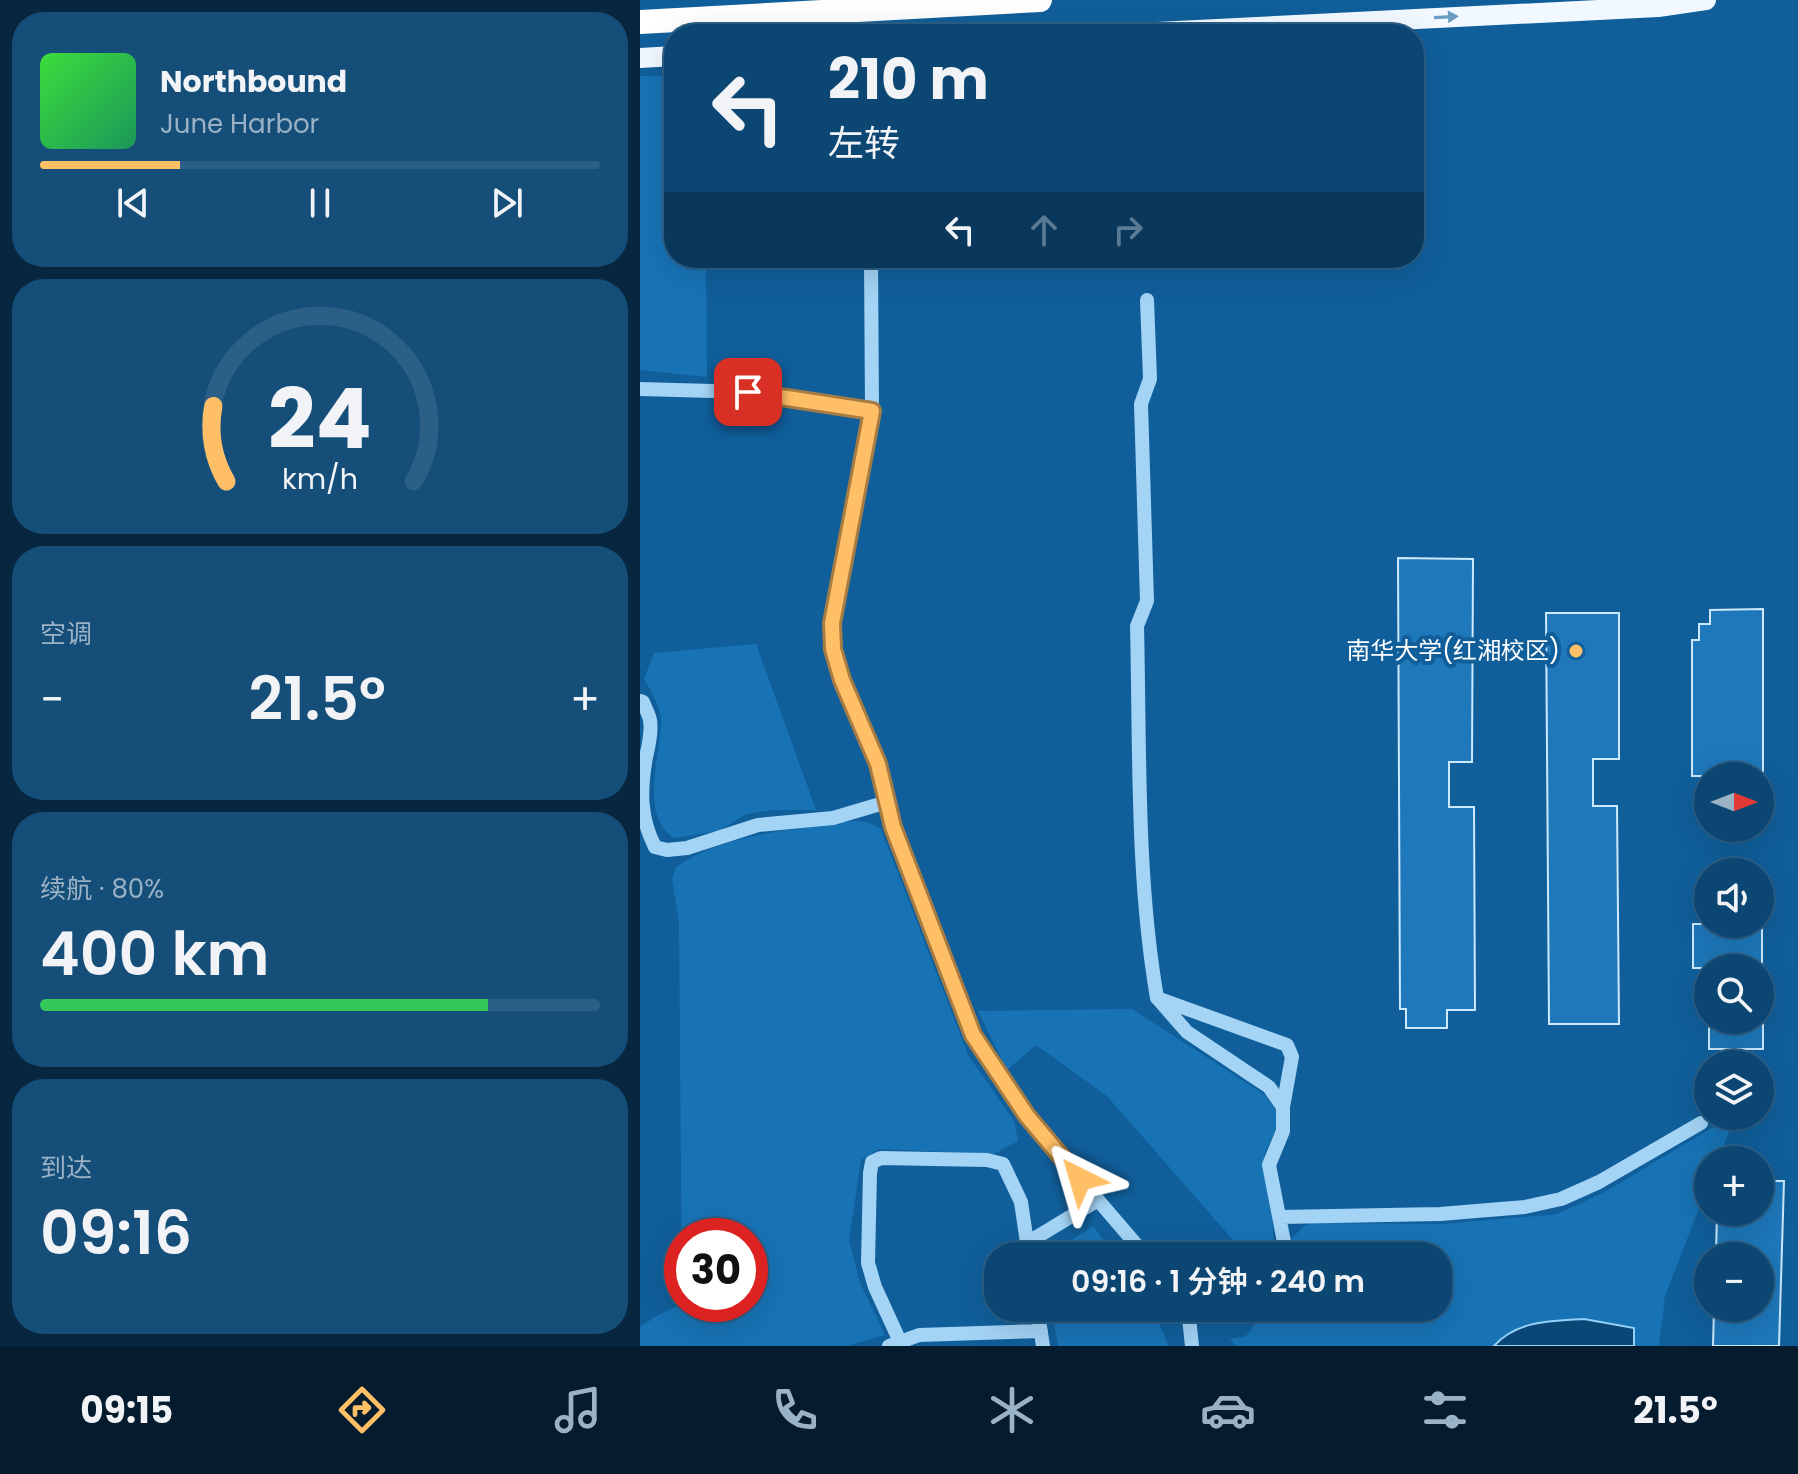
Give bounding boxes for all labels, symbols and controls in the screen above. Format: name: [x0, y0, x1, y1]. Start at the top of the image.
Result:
one-way arrow: [1434, 11, 1459, 24]
text: 210 m: [828, 40, 989, 119]
icon: left: [696, 56, 800, 160]
text: Northbound: [160, 60, 347, 103]
text: June Harbor: [160, 106, 319, 142]
text: 左转: [828, 118, 900, 169]
icon: previous: [111, 181, 155, 225]
icon: pause: [298, 181, 342, 225]
icon: next: [485, 181, 529, 225]
icon: left: [938, 208, 982, 252]
icon: ahead: [1022, 208, 1066, 252]
icon: right: [1106, 208, 1150, 252]
pin: [714, 358, 782, 426]
text: 24: [268, 361, 372, 477]
icon: arrive: [726, 370, 770, 414]
text: km/h: [282, 459, 358, 499]
text: 空调: [40, 616, 92, 652]
place label: 南华大学(红湘校区): [1346, 634, 1560, 667]
marker: 南华大学(红湘校区): [1567, 642, 1585, 660]
text: 21.5°: [249, 657, 386, 741]
text: −: [40, 669, 64, 730]
text: +: [570, 669, 600, 730]
north arrow: [1694, 762, 1774, 842]
map controls: [1694, 762, 1774, 1322]
button: sound: [1694, 858, 1774, 938]
text: 续航 · 80%: [40, 871, 164, 907]
text: 400 km: [40, 912, 269, 996]
button: search: [1694, 954, 1774, 1034]
button: layers: [1694, 1050, 1774, 1130]
position arrow: [1038, 1137, 1122, 1221]
button: +: [1694, 1146, 1774, 1226]
text: 到达: [40, 1150, 92, 1186]
text: 09:16: [40, 1191, 192, 1275]
speed limit sign: 30: [664, 1218, 768, 1322]
button: −: [1694, 1242, 1774, 1322]
text: 09:16 · 1 分钟 · 240 m: [1071, 1260, 1365, 1303]
icon: directions: [334, 1382, 390, 1438]
icon: music: [550, 1382, 606, 1438]
icon: phone: [767, 1382, 823, 1438]
icon: climate: [984, 1382, 1040, 1438]
icon: car: [1200, 1382, 1256, 1438]
icon: filters: [1417, 1382, 1473, 1438]
text: 09:15: [80, 1385, 173, 1436]
text: 21.5°: [1633, 1385, 1718, 1436]

